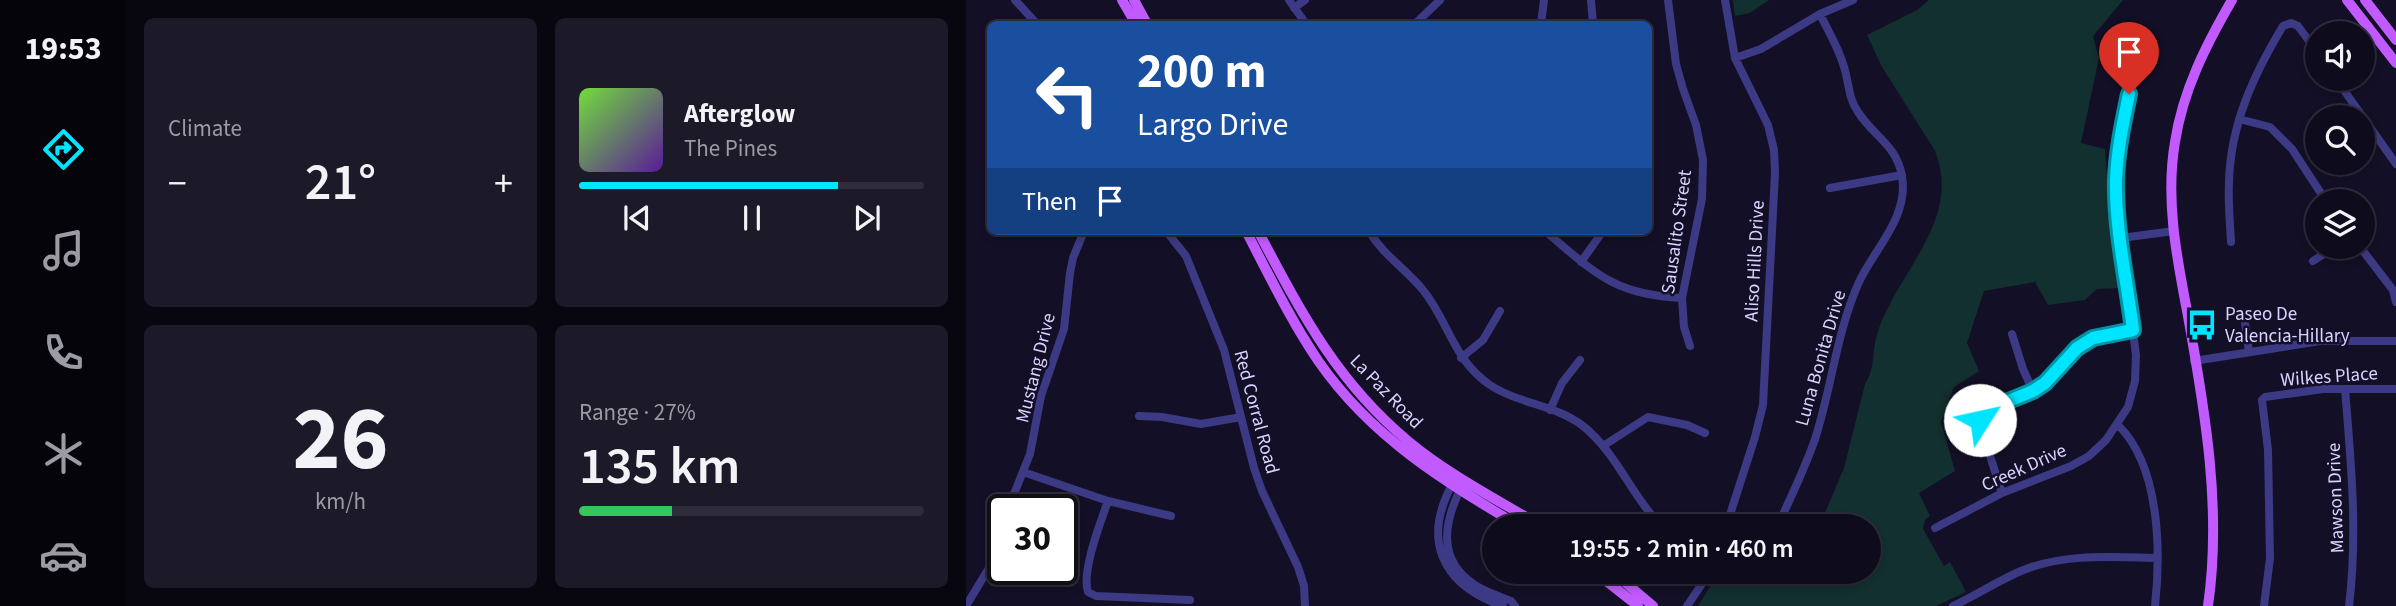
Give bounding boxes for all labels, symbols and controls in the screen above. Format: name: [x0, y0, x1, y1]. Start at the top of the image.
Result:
map controls: [2305, 21, 2375, 259]
button: sound: [2305, 21, 2375, 91]
pin: [2099, 22, 2159, 94]
text: 19:53: [24, 26, 102, 72]
icon: arrive: [2110, 33, 2148, 71]
text: 200 m: [1137, 37, 1266, 107]
icon: left: [1022, 49, 1113, 140]
text: Afterglow: [684, 95, 795, 132]
text: Largo Drive: [1137, 102, 1288, 148]
button: search: [2305, 105, 2375, 175]
text: Climate: [168, 112, 242, 145]
icon: directions: [39, 125, 88, 174]
text: The Pines: [684, 132, 777, 165]
text: 21°: [305, 146, 376, 220]
text: −: [168, 157, 187, 211]
text: +: [494, 157, 513, 211]
street label: Sausalito Street: [1655, 168, 1699, 296]
icon: arrive: [1091, 182, 1129, 220]
text: Then: [1022, 183, 1077, 220]
button: layers: [2305, 189, 2375, 259]
icon: previous: [618, 199, 656, 237]
icon: pause: [733, 199, 771, 237]
icon: next: [848, 199, 886, 237]
street label: Aliso Hills Drive: [1738, 200, 1772, 322]
icon: music: [39, 226, 88, 275]
street label: Luna Bonita Drive: [1789, 287, 1853, 429]
place label: Paseo De Valencia-Hillary: [2225, 301, 2350, 350]
bus stop icon: Paseo De Valencia-Hillary: [2185, 308, 2219, 342]
street label: Mustang Drive: [1009, 310, 1063, 426]
icon: phone: [39, 328, 88, 377]
street label: Red Corral Road: [1226, 347, 1286, 477]
street label: La Paz Road: [1343, 349, 1429, 435]
street label: Wilkes Place: [2279, 360, 2379, 394]
text: 26: [292, 375, 389, 504]
position arrow: [1943, 383, 2017, 457]
text: Range · 27%: [579, 396, 696, 429]
icon: climate: [39, 429, 88, 478]
text: 135 km: [579, 430, 740, 504]
street label: Creek Drive: [1977, 437, 2071, 499]
street label: Mawson Drive: [2321, 442, 2351, 554]
text: km/h: [315, 485, 366, 518]
speed limit sign: 30: [987, 494, 1078, 585]
text: 19:55 · 2 min · 460 m: [1569, 530, 1794, 567]
icon: car: [39, 531, 88, 580]

